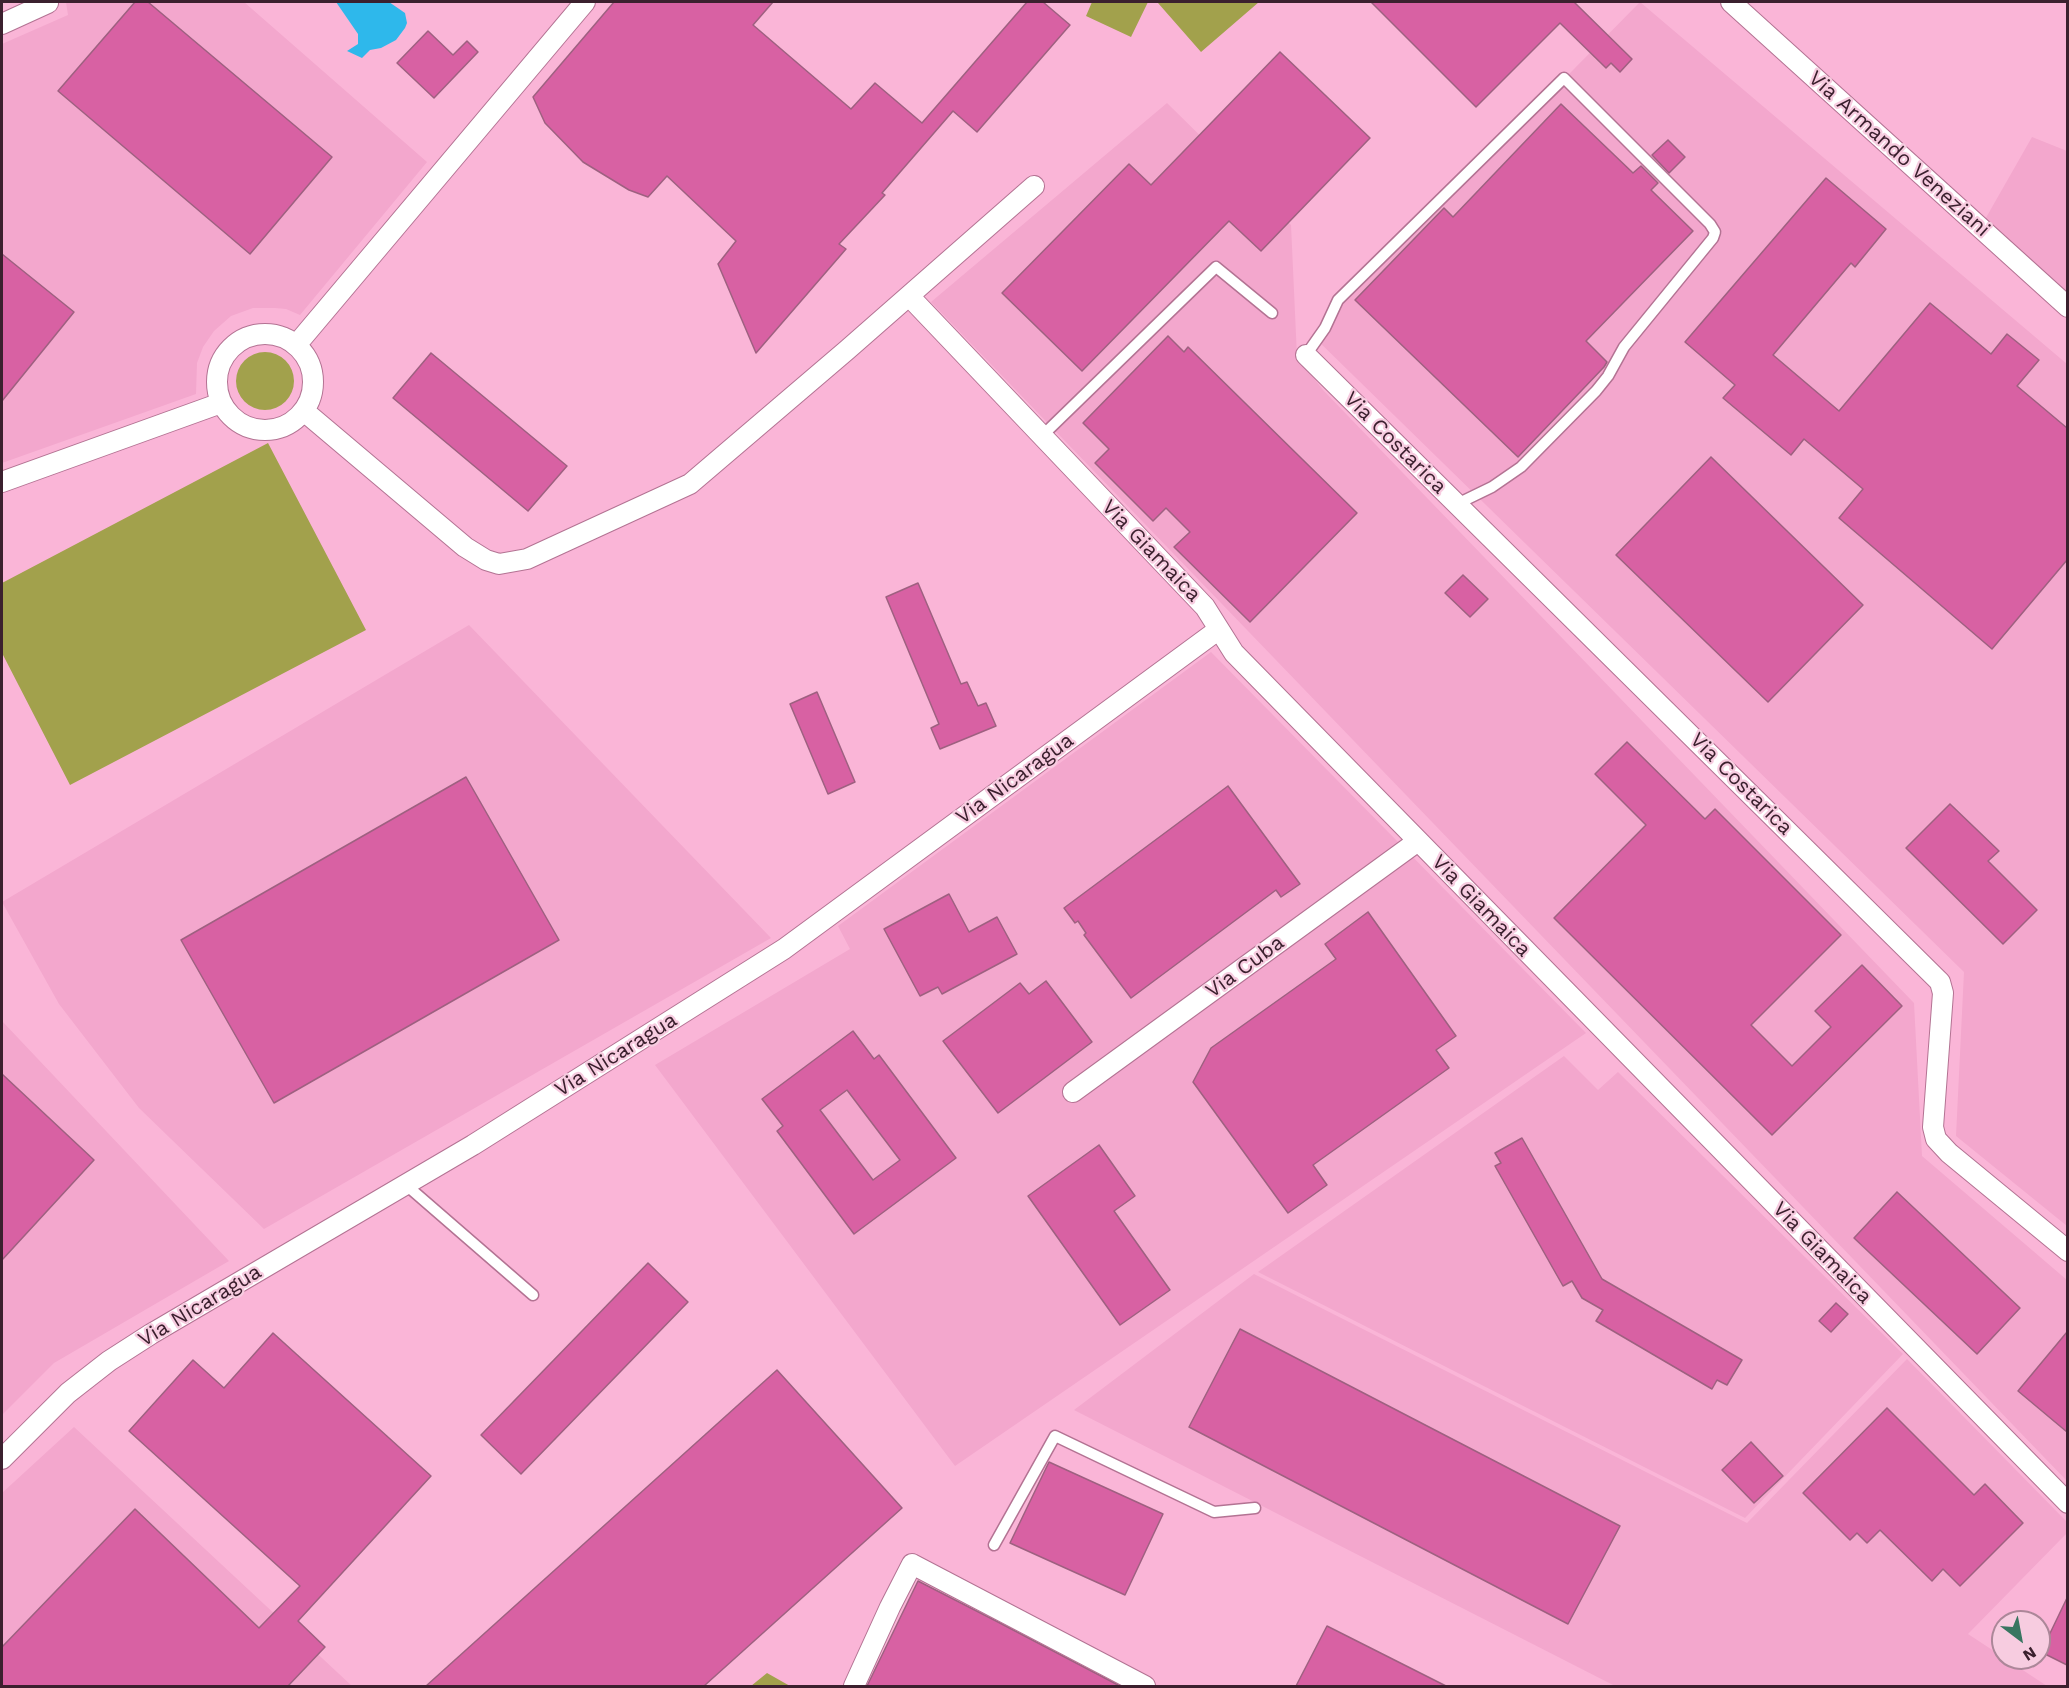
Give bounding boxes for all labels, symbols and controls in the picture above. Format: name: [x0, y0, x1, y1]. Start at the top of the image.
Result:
street label: Via Armando Veneziani: [1803, 66, 1995, 242]
street label: Via Costarica: [1338, 386, 1452, 500]
street label: Via Giamaica: [1096, 495, 1206, 607]
street label: Via Costarica: [1684, 727, 1798, 841]
street label: Via Nicaragua: [951, 728, 1079, 830]
street label: Via Giamaica: [1426, 850, 1536, 962]
street label: Via Cuba: [1201, 930, 1289, 1004]
street label: Via Nicaragua: [550, 1007, 682, 1103]
street label: Via Giamaica: [1767, 1197, 1877, 1309]
street label: Via Nicaragua: [134, 1259, 266, 1353]
north arrow: [1991, 1610, 2051, 1670]
text: N: [2020, 1643, 2040, 1665]

